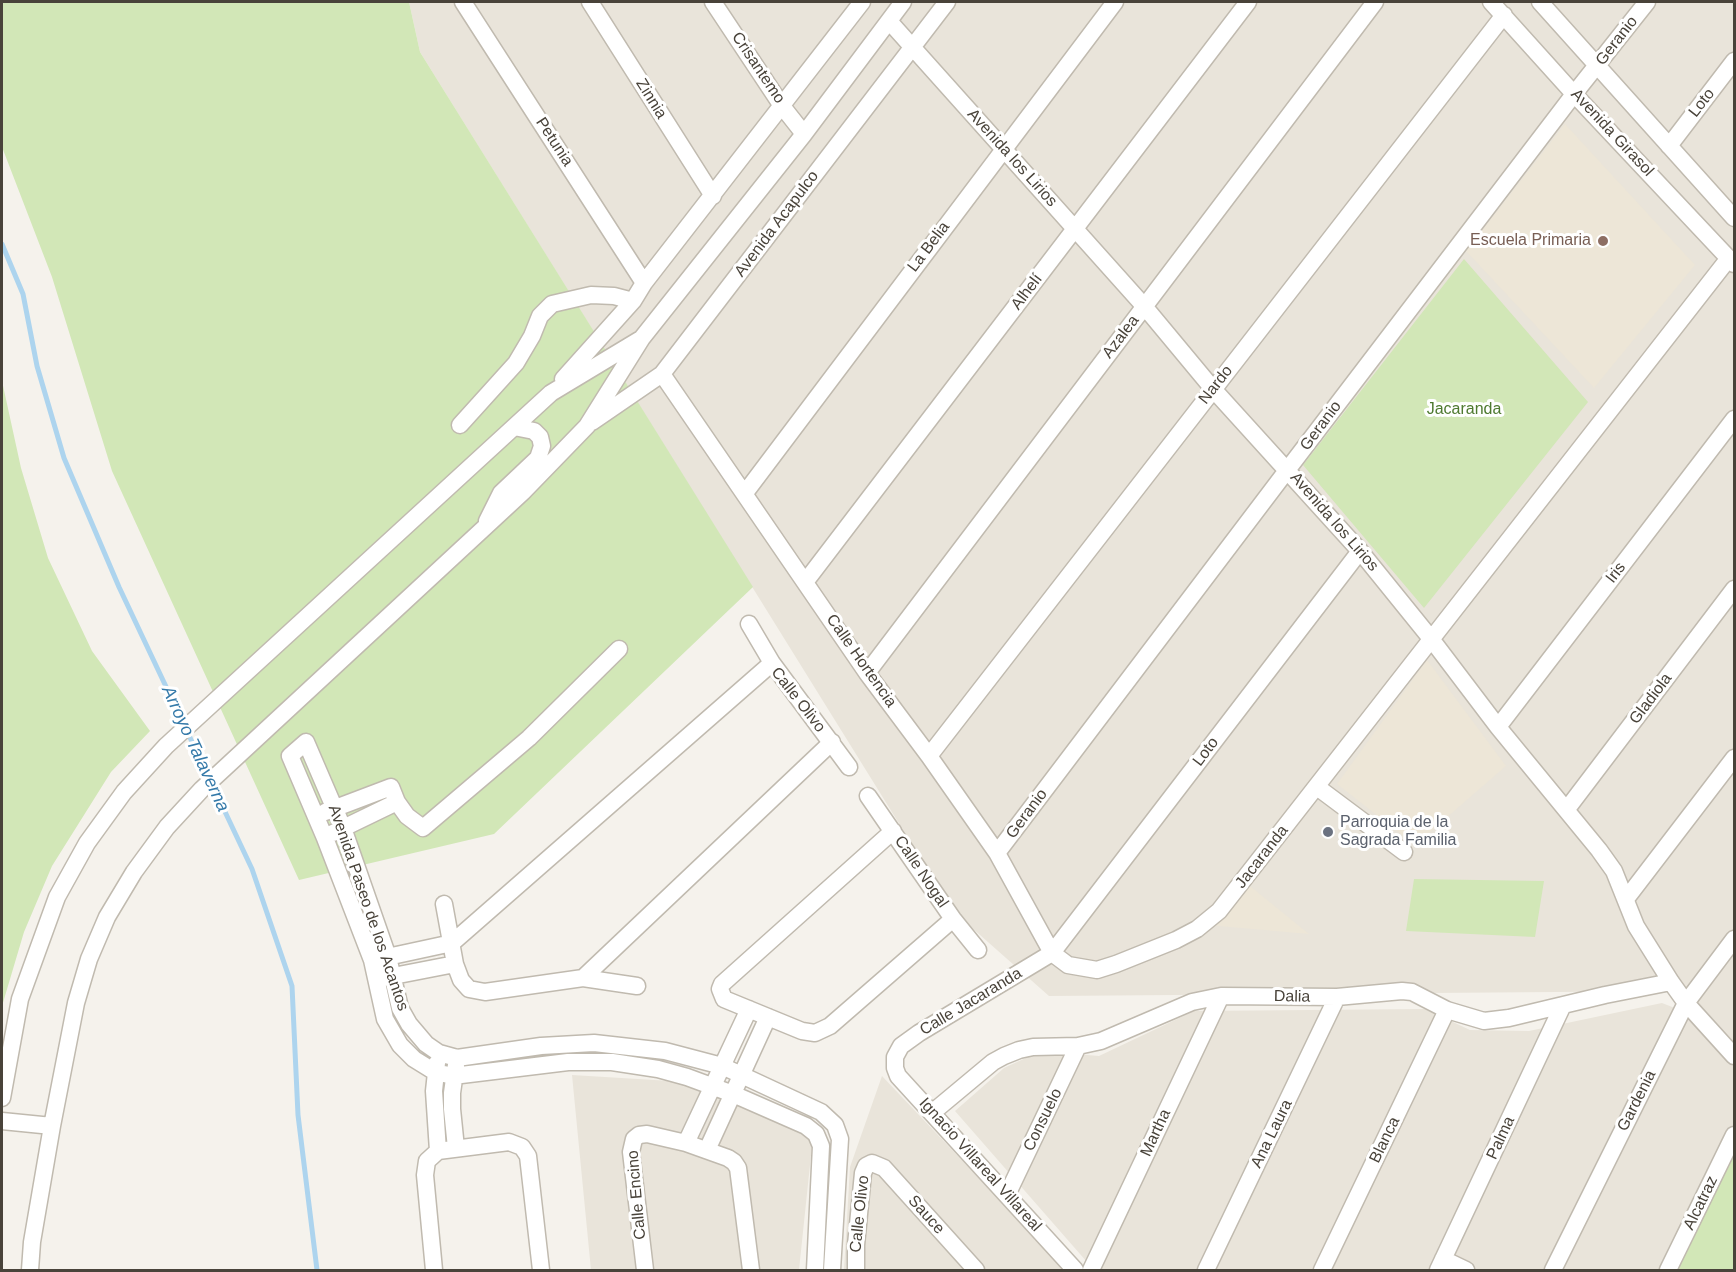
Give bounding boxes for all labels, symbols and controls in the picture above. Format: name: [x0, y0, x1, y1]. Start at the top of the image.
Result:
street label: Geranio: [1592, 13, 1642, 69]
street label: Crisantemo: [727, 29, 789, 107]
street label: Zinnia: [631, 75, 671, 123]
street label: Avenida Girasol: [1567, 85, 1657, 181]
street label: Loto: [1685, 85, 1719, 121]
street label: Avenida los Lirios: [963, 105, 1061, 211]
street label: Petunia: [531, 114, 577, 170]
street label: Avenida Acapulco: [731, 167, 823, 281]
street label: La Belia: [904, 218, 954, 276]
place label: Escuela Primaria: [1470, 231, 1591, 251]
marker: Escuela Primaria: [1596, 234, 1610, 248]
street label: Alhelí: [1007, 270, 1047, 314]
street label: Azalea: [1099, 312, 1143, 362]
street label: Nardo: [1195, 362, 1237, 408]
street label: Geranio: [1296, 397, 1346, 455]
park label: Jacaranda: [1427, 400, 1501, 420]
street label: Avenida los Lirios: [1286, 468, 1382, 576]
street label: Iris: [1602, 559, 1630, 587]
street label: Calle Hortencia: [822, 611, 900, 711]
street label: Calle Olivo: [767, 664, 829, 736]
street label: Gladiola: [1626, 670, 1676, 728]
water label: Arroyo Talaverna: [156, 683, 234, 815]
street label: Loto: [1189, 734, 1223, 770]
street label: Geranio: [1002, 785, 1052, 843]
street label: Avenida Paseo de los Acantos: [324, 802, 412, 1014]
place label: Parroquia de la Sagrada Familia: [1340, 813, 1456, 851]
street label: Jacaranda: [1231, 822, 1293, 892]
marker: Parroquia de la Sagrada Familia: [1321, 825, 1335, 839]
street label: Calle Nogal: [890, 832, 952, 912]
street label: Calle Jacaranda: [917, 964, 1025, 1040]
street label: Dalia: [1274, 987, 1310, 1007]
street label: Gardenia: [1614, 1067, 1660, 1135]
street label: Consuelo: [1020, 1085, 1066, 1155]
street label: Ignacio Villareal Villareal: [915, 1094, 1045, 1236]
street label: Ana Laura: [1247, 1097, 1297, 1171]
street label: Martha: [1137, 1106, 1175, 1160]
street label: Palma: [1483, 1113, 1519, 1163]
street label: Blanca: [1366, 1114, 1404, 1166]
street label: Calle Encino: [624, 1149, 650, 1241]
street label: Alcatraz: [1680, 1173, 1722, 1233]
street label: Calle Olivo: [846, 1175, 874, 1253]
street label: Sauce: [904, 1192, 948, 1238]

